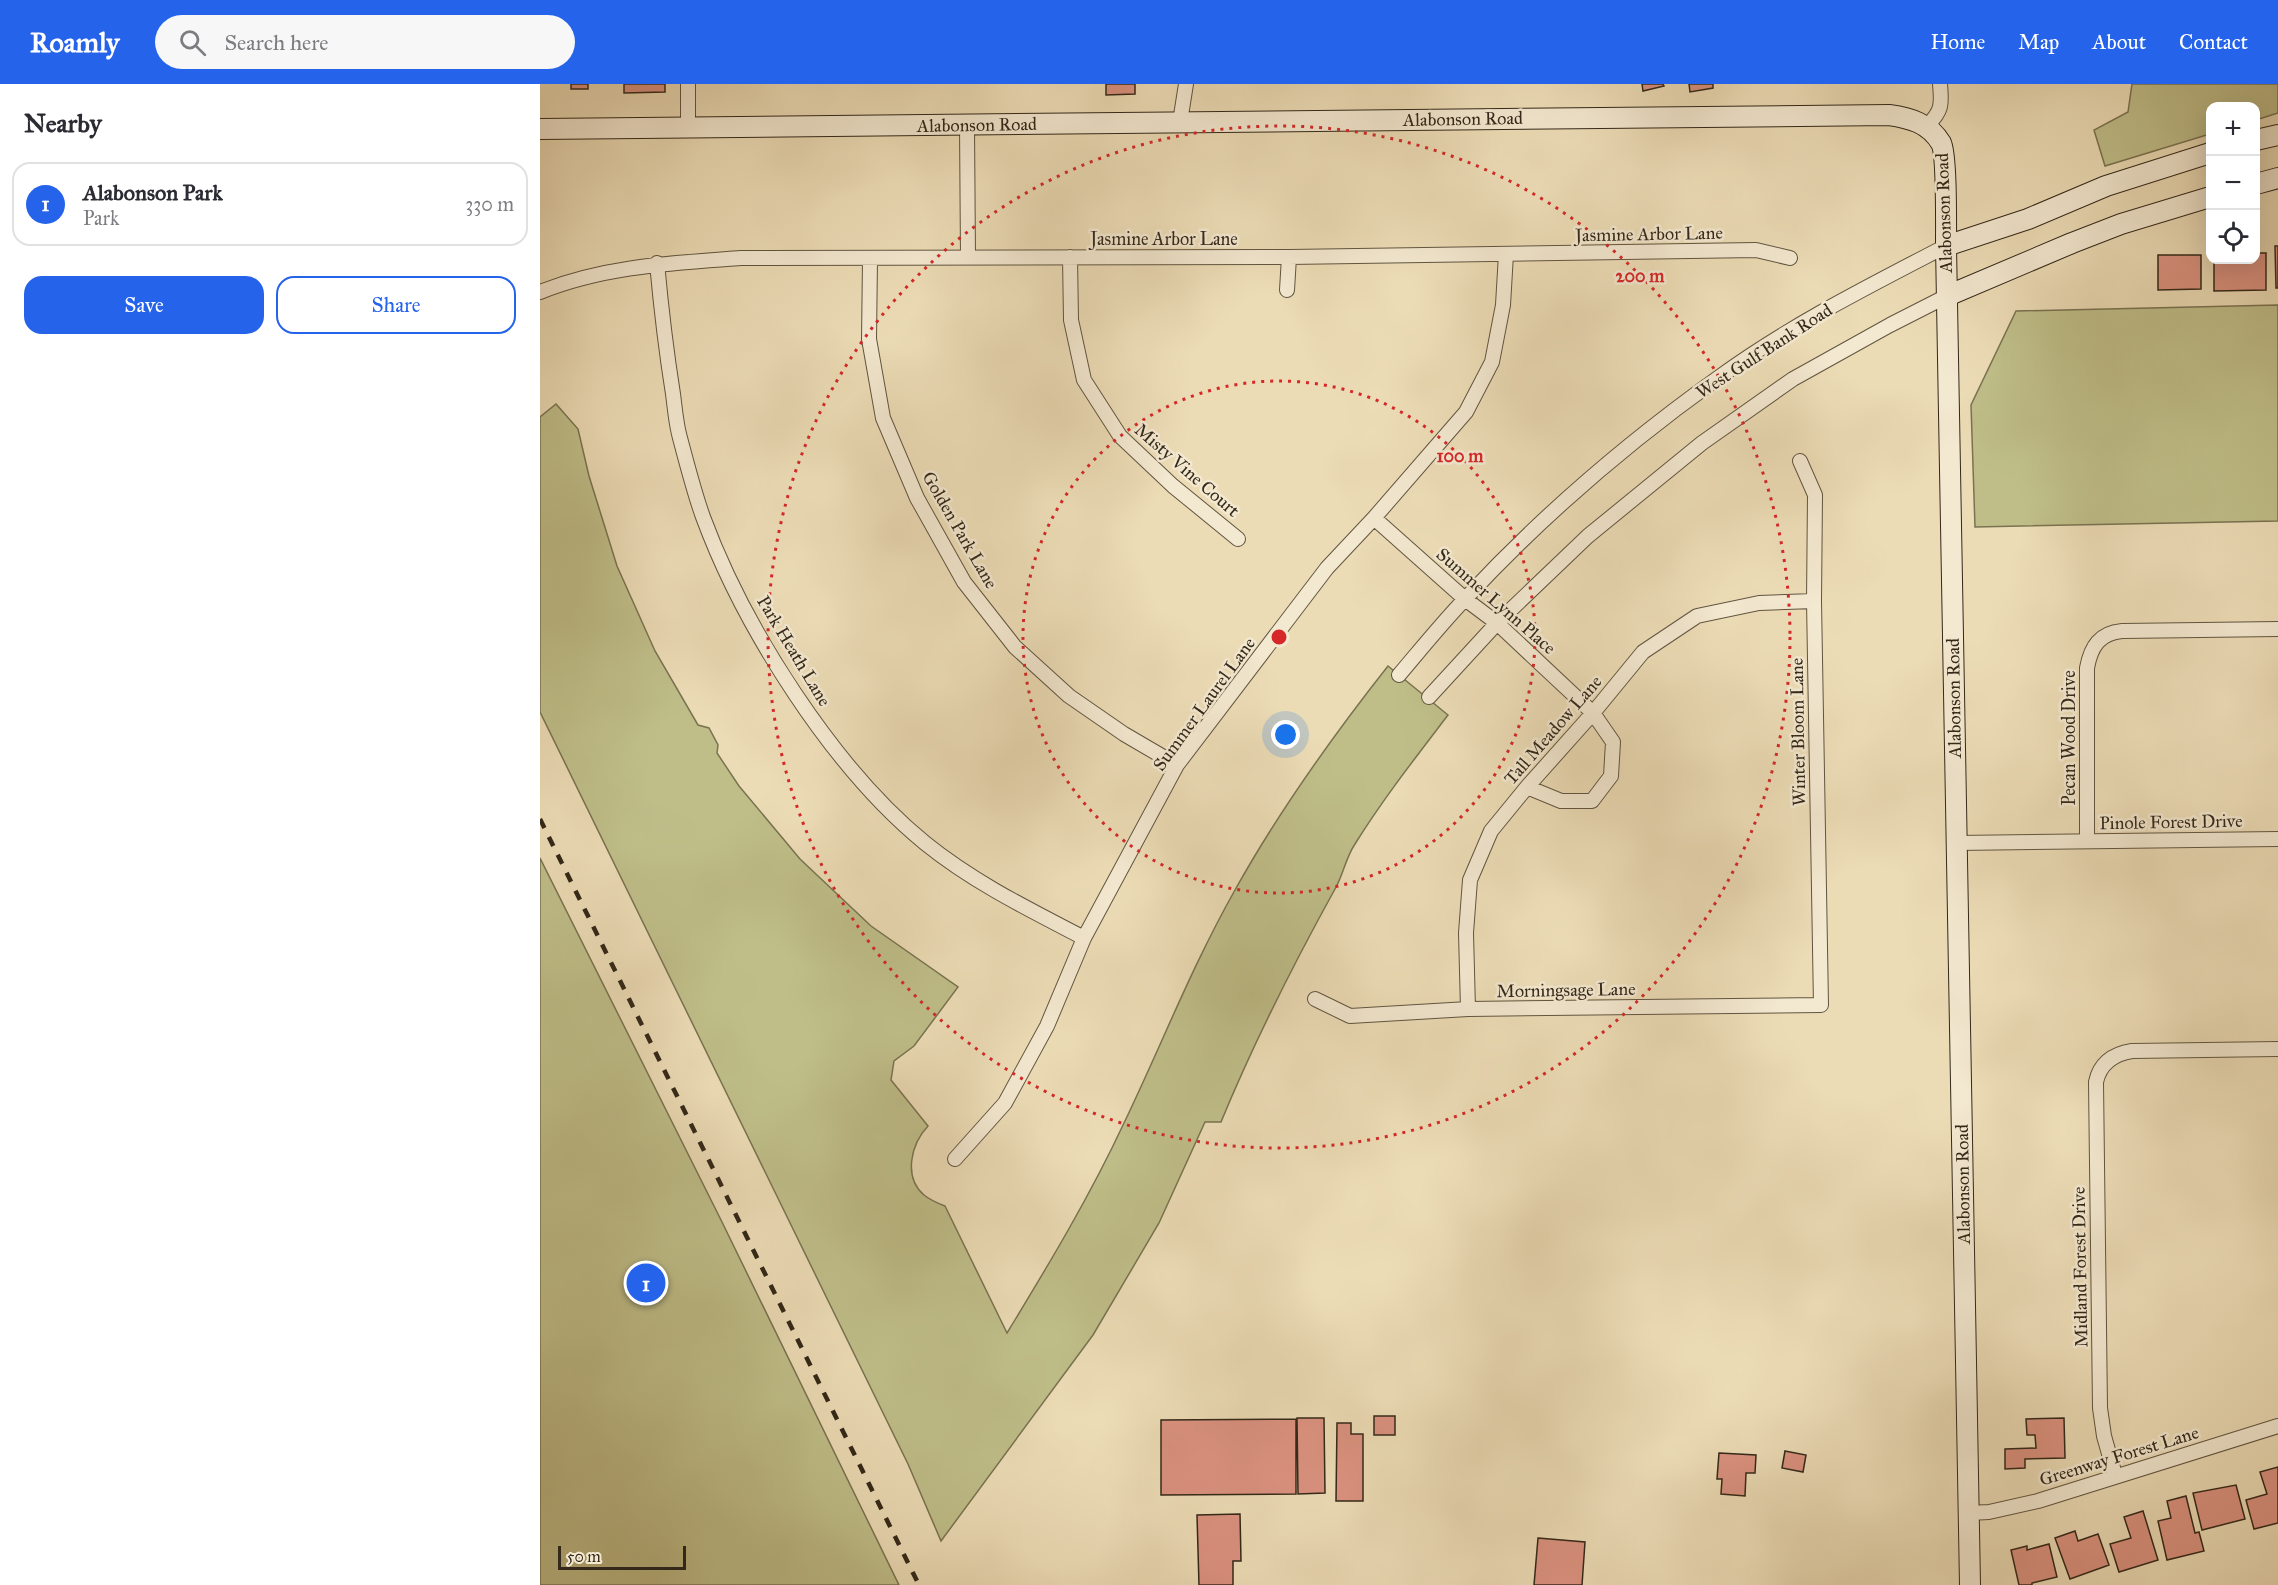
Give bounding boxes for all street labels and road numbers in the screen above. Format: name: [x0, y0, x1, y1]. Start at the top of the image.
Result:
street label: Alabonson Road: [1402, 107, 1523, 131]
street label: Alabonson Road: [916, 113, 1037, 137]
street label: Alabonson Road: [1931, 153, 1957, 274]
street label: Jasmine Arbor Lane: [1573, 222, 1723, 247]
street label: Jasmine Arbor Lane: [1088, 228, 1238, 251]
street label: West Gulf Bank Road: [1692, 299, 1836, 403]
street label: Misty Vine Court: [1130, 419, 1244, 522]
street label: Golden Park Lane: [918, 467, 1002, 593]
street label: Summer Lynn Place: [1432, 543, 1560, 659]
street label: Park Heath Lane: [752, 592, 836, 710]
street label: Summer Laurel Lane: [1148, 633, 1260, 775]
street label: Alabonson Road: [1942, 638, 1966, 759]
street label: Winter Bloom Lane: [1786, 658, 1810, 806]
street label: Pecan Wood Drive: [2058, 670, 2080, 806]
street label: Tall Meadow Lane: [1499, 671, 1607, 789]
street label: Pinole Forest Drive: [2099, 810, 2243, 834]
street label: Morningsage Lane: [1496, 978, 1636, 1003]
street label: Alabonson Road: [1951, 1124, 1975, 1245]
street label: Midland Forest Drive: [2068, 1186, 2092, 1348]
street label: Greenway Forest Lane: [2037, 1421, 2201, 1491]

